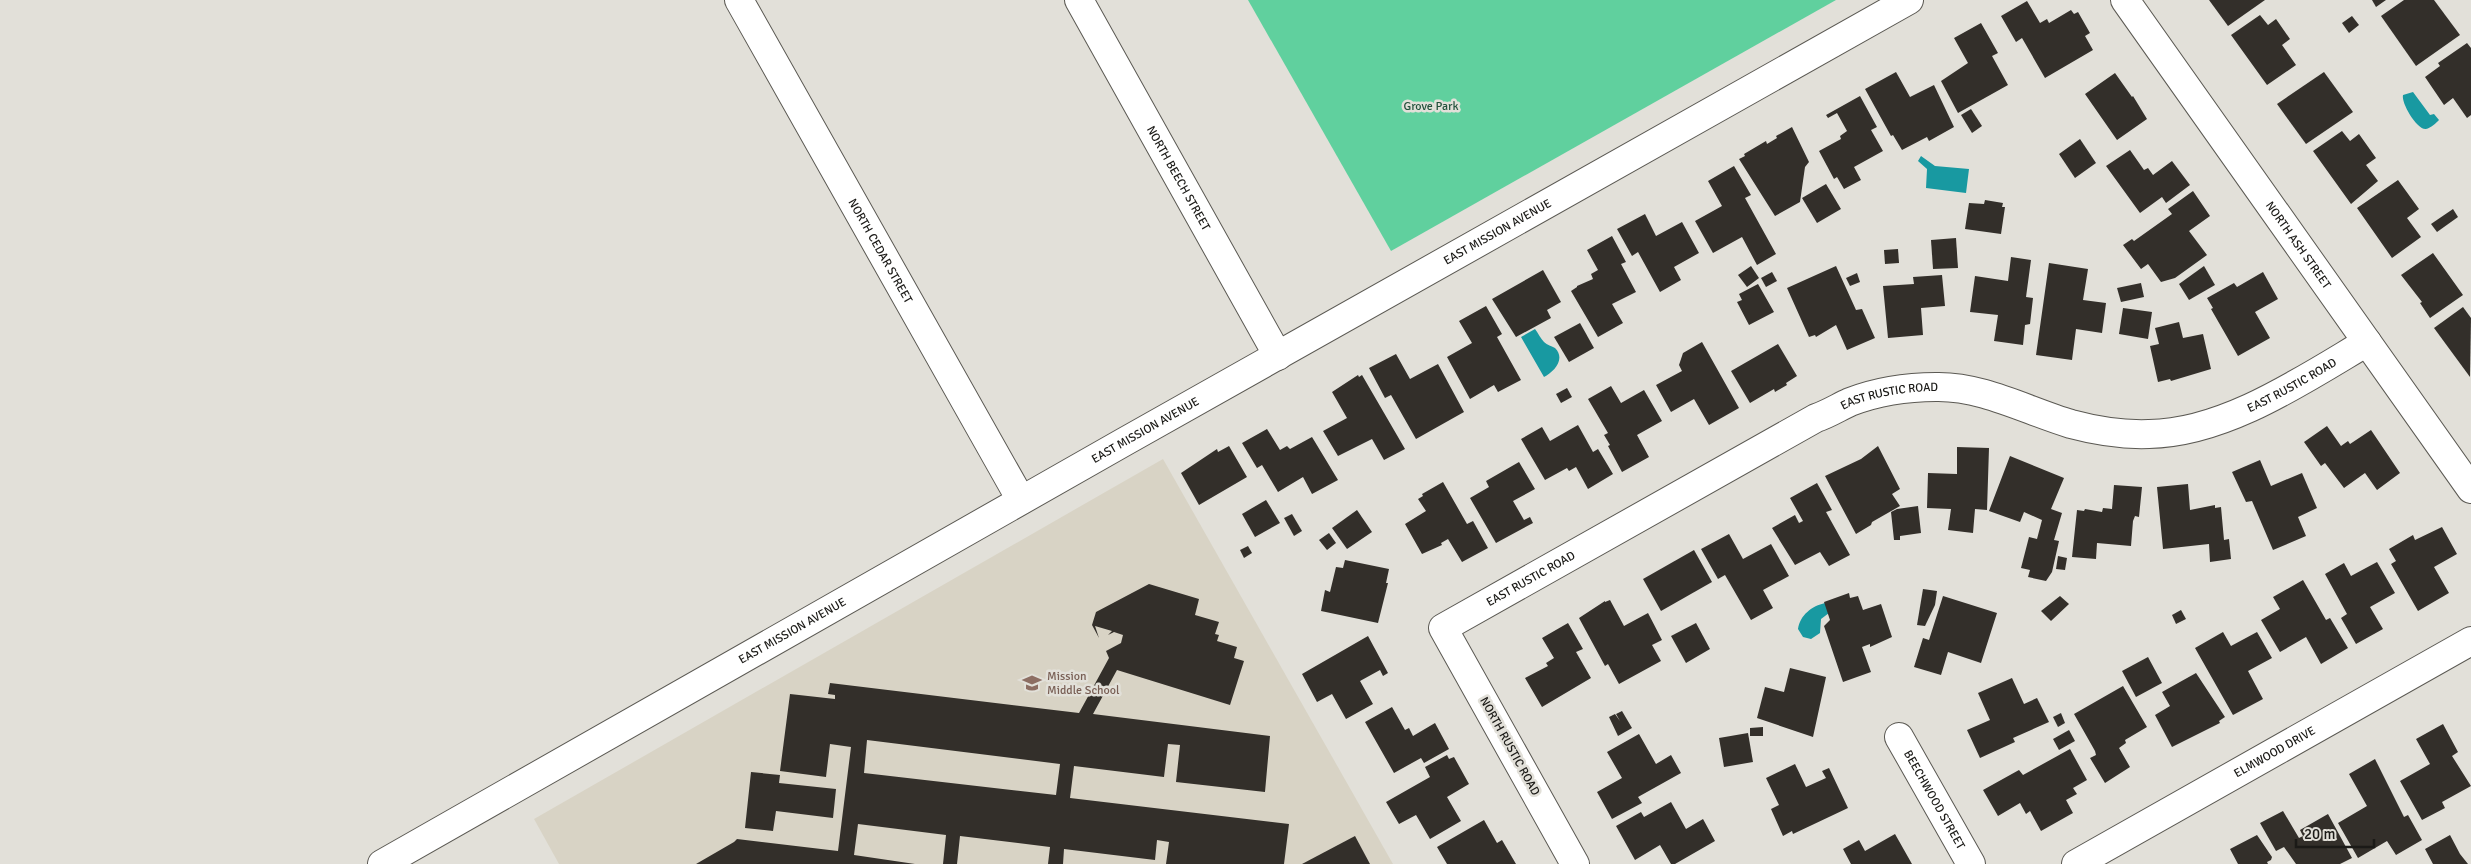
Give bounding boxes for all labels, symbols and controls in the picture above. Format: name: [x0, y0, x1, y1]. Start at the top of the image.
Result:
park label: Grove Park: [1403, 99, 1459, 114]
street label: NORTH BEECH STREET: [1143, 123, 1213, 233]
street label: NORTH CEDAR STREET: [845, 196, 916, 306]
street label: EAST MISSION AVENUE: [1441, 196, 1554, 269]
street label: NORTH ASH STREET: [2262, 199, 2334, 292]
street label: EAST RUSTIC ROAD: [2245, 355, 2340, 416]
street label: EAST RUSTIC ROAD: [1838, 380, 1938, 413]
street label: EAST MISSION AVENUE: [1089, 394, 1202, 467]
street label: EAST RUSTIC ROAD: [1484, 548, 1578, 610]
street label: EAST MISSION AVENUE: [736, 594, 849, 668]
place label: Mission Middle School: [1047, 669, 1120, 698]
school or university icon: Mission Middle School: [1021, 672, 1043, 694]
street label: NORTH RUSTIC ROAD: [1476, 694, 1543, 798]
street label: ELMWOOD DRIVE: [2231, 723, 2318, 781]
street label: BEECHWOOD STREET: [1900, 748, 1968, 852]
scale bar: [2296, 816, 2374, 848]
text: 20 m: [2304, 825, 2335, 843]

